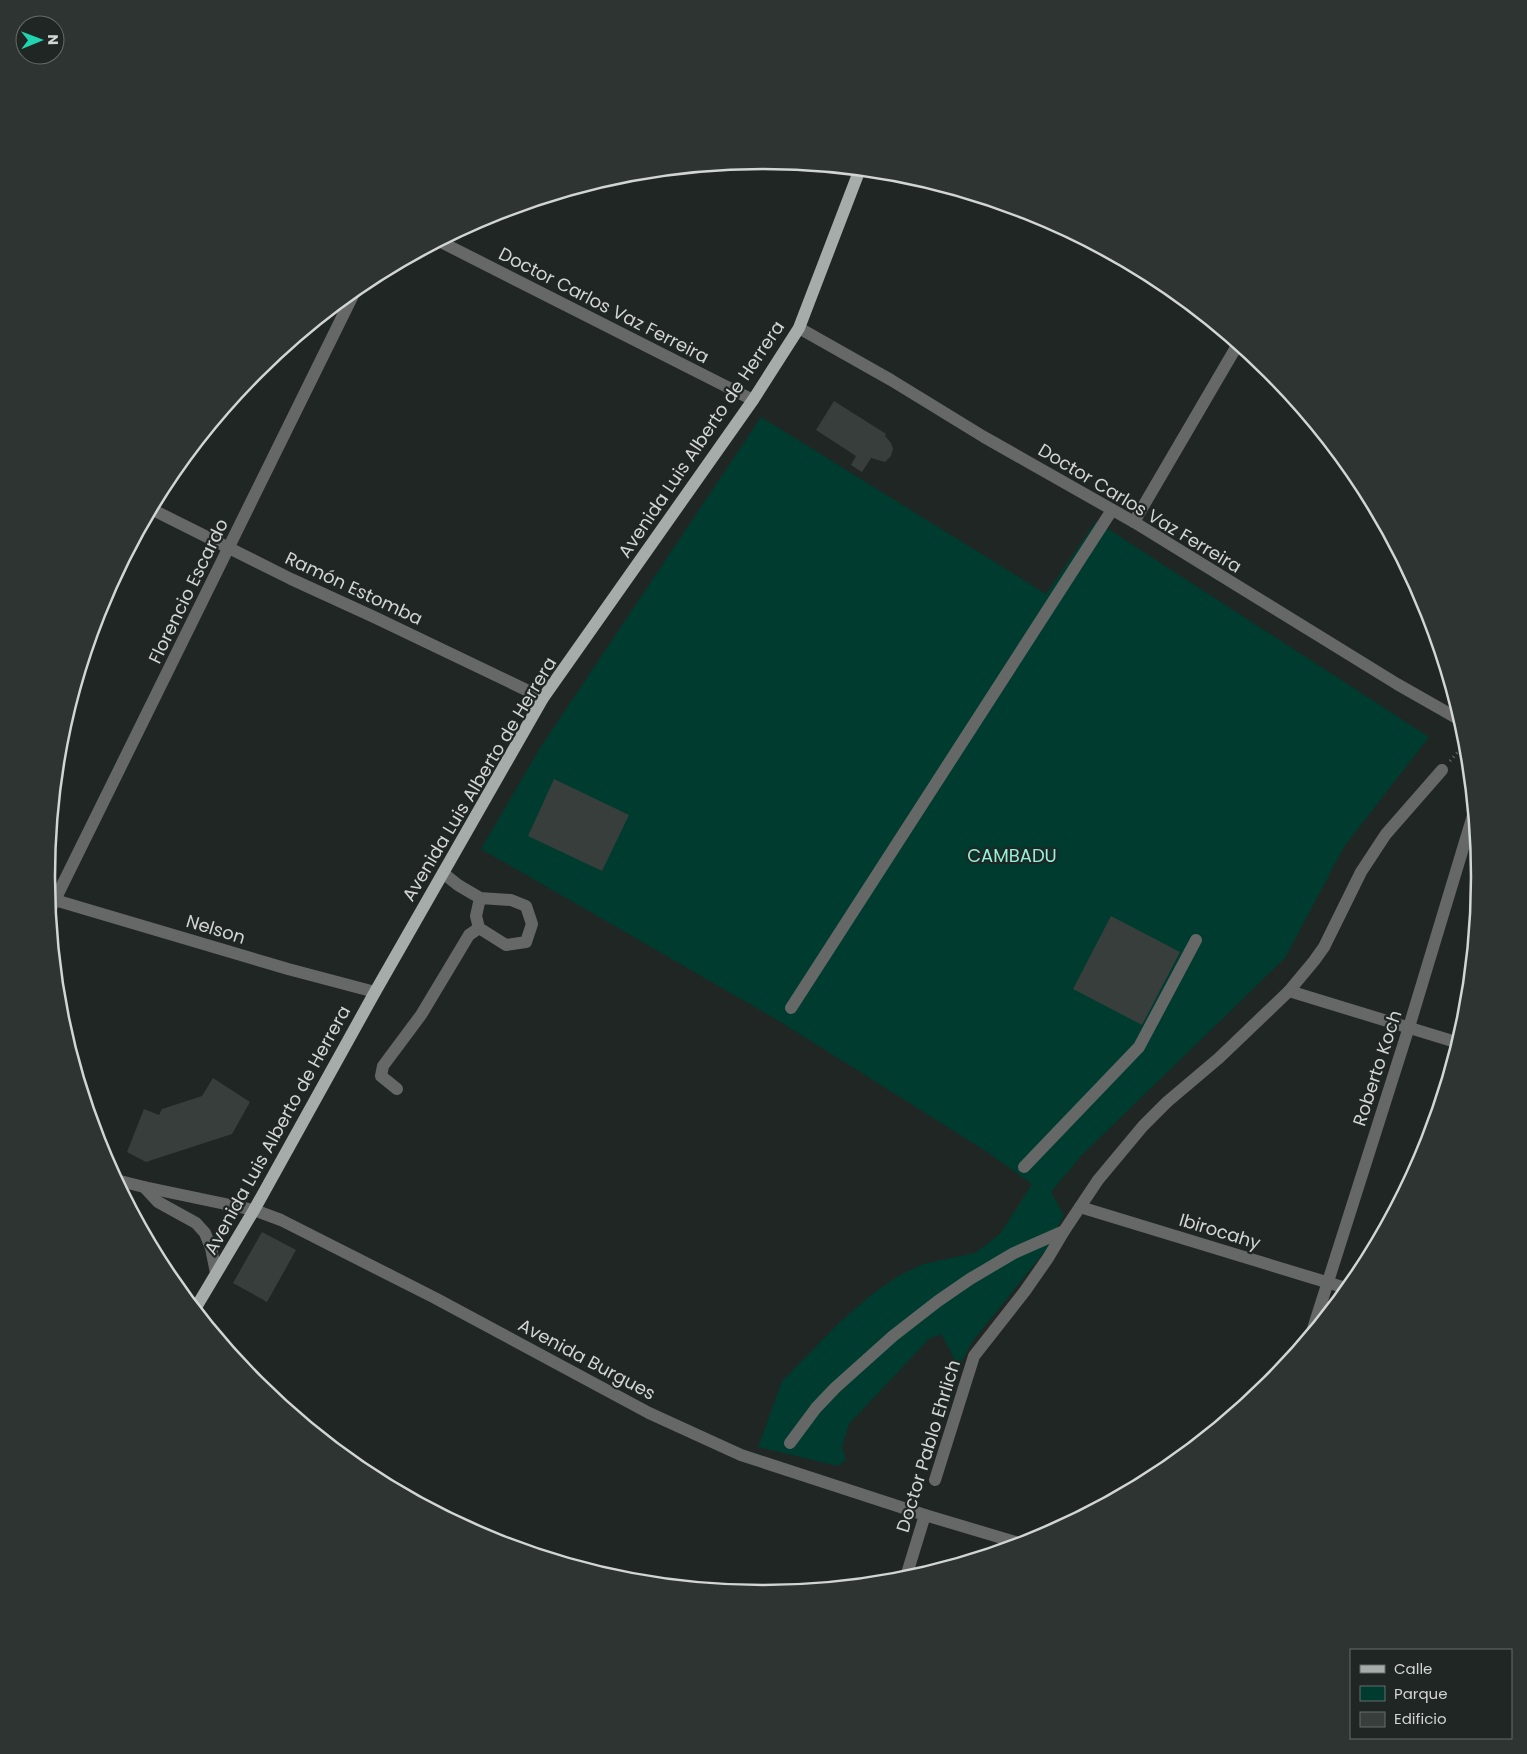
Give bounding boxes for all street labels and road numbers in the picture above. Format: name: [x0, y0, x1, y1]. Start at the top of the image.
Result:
street label: Doctor Carlos Vaz Ferreira: [494, 241, 714, 369]
street label: Avenida Luis Alberto de Herrera: [612, 315, 790, 563]
street label: Doctor Carlos Vaz Ferreira: [1034, 437, 1246, 579]
street label: Florencio Escardo: [142, 514, 234, 668]
street label: Ramón Estomba: [281, 545, 427, 631]
street label: Avenida Luis Alberto de Herrera: [396, 652, 562, 906]
street label: Nelson: [183, 908, 249, 950]
street label: Avenida Luis Alberto de Herrera: [198, 1001, 356, 1259]
street label: Roberto Koch: [1347, 1007, 1407, 1129]
street label: Ibirocahy: [1176, 1207, 1264, 1255]
street label: Avenida Burgues: [514, 1312, 660, 1406]
street label: Doctor Pablo Ehrlich: [890, 1357, 966, 1535]

